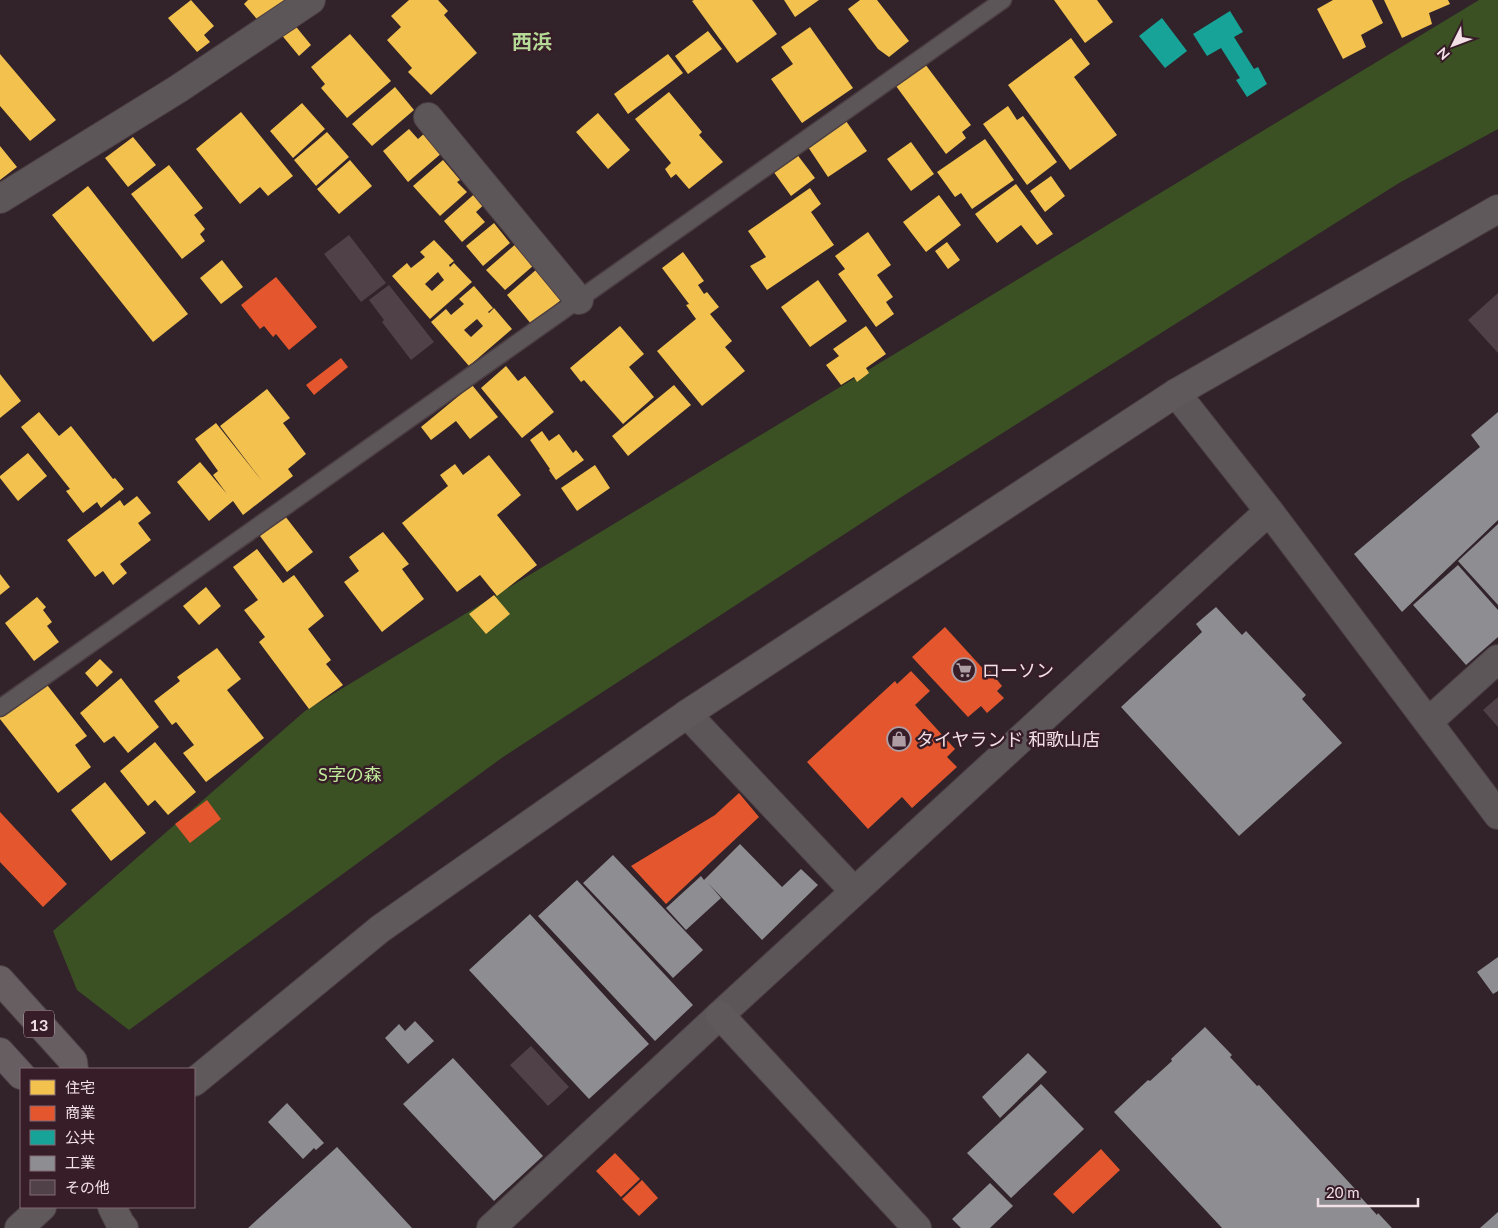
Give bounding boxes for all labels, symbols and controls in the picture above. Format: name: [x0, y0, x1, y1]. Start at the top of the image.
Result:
north arrow: [1428, 20, 1478, 70]
district label: 西浜: [512, 29, 552, 53]
text: N: [1433, 44, 1453, 64]
supermarket icon: ローソン: [951, 657, 977, 683]
place label: ローソン: [982, 659, 1054, 681]
shop icon: タイヤランド 和歌山店: [886, 726, 912, 752]
place label: タイヤランド 和歌山店: [916, 728, 1100, 750]
park label: S字の森: [318, 763, 382, 785]
road number: 13: [24, 1011, 54, 1038]
legend: [20, 1068, 195, 1208]
text: 住宅: [65, 1078, 95, 1096]
text: 商業: [65, 1103, 95, 1121]
text: 公共: [65, 1128, 95, 1146]
text: 工業: [65, 1153, 95, 1171]
scale bar: [1318, 1176, 1418, 1208]
text: その他: [65, 1178, 110, 1196]
text: 20 m: [1326, 1183, 1360, 1201]

